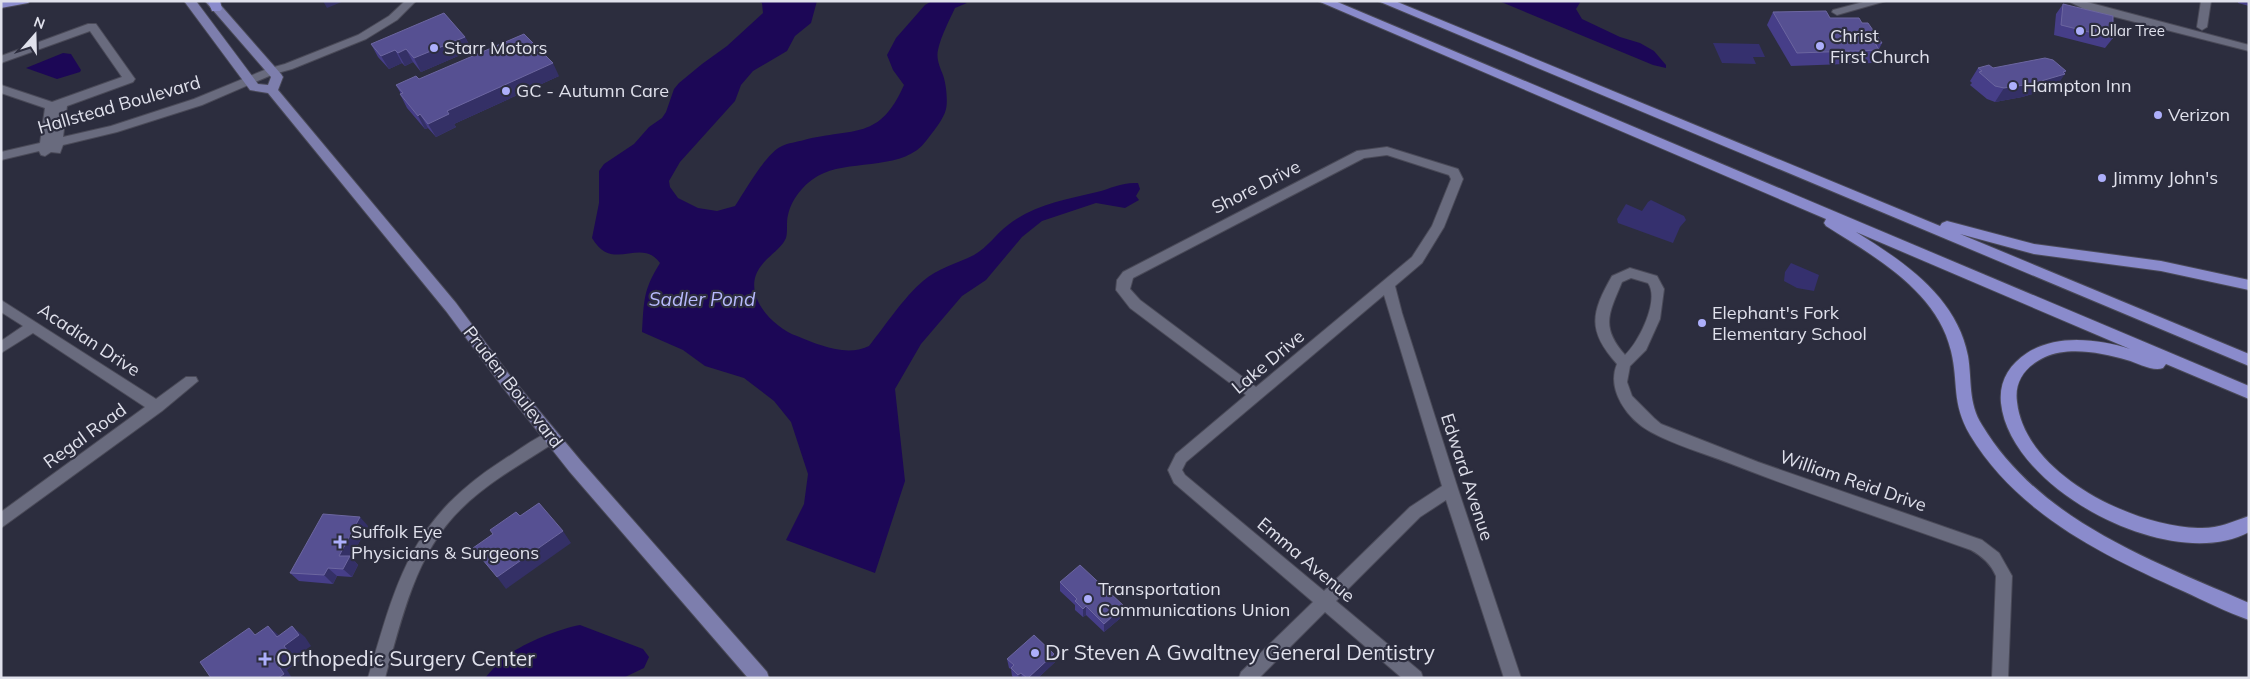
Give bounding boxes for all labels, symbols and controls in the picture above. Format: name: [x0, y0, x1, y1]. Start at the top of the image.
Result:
north arrow: [10, 10, 60, 60]
text: N: [31, 13, 47, 33]
place label: Dollar Tree: [2090, 21, 2165, 40]
place label: Christ First Church: [1830, 24, 1930, 68]
marker: Dollar Tree: [2074, 25, 2086, 37]
place label: Starr Motors: [444, 36, 548, 59]
marker: Christ First Church: [1814, 40, 1826, 52]
marker: Starr Motors: [428, 42, 440, 54]
street label: Hallstead Boulevard: [35, 70, 203, 139]
place label: Hampton Inn: [2023, 74, 2132, 97]
place label: GC - Autumn Care: [516, 79, 669, 102]
marker: Hampton Inn: [2007, 80, 2019, 92]
marker: GC - Autumn Care: [500, 85, 512, 97]
place label: Verizon: [2168, 103, 2230, 126]
marker: Verizon: [2152, 109, 2164, 121]
street label: Shore Drive: [1208, 154, 1304, 219]
place label: Jimmy John's: [2112, 166, 2218, 189]
marker: Jimmy John's: [2096, 172, 2108, 184]
water label: Sadler Pond: [649, 287, 756, 311]
street label: Acadian Drive: [34, 298, 145, 381]
place label: Elephant's Fork Elementary School: [1712, 301, 1867, 345]
marker: Elephant's Fork Elementary School: [1696, 317, 1708, 329]
street label: Pruden Boulevard: [459, 321, 568, 452]
street label: Lake Drive: [1227, 325, 1309, 399]
street label: Regal Road: [39, 398, 131, 473]
street label: Edward Avenue: [1436, 410, 1499, 543]
street label: William Reid Drive: [1777, 445, 1930, 516]
street label: Emma Avenue: [1253, 512, 1360, 607]
place label: Suffolk Eye Physicians & Surgeons: [351, 520, 539, 564]
marker: Suffolk Eye Physicians & Surgeons: [333, 535, 347, 549]
place label: Transportation Communications Union: [1098, 577, 1290, 621]
marker: Transportation Communications Union: [1082, 593, 1094, 605]
place label: Dr Steven A Gwaltney General Dentistry: [1045, 639, 1435, 665]
place label: Orthopedic Surgery Center: [276, 645, 535, 671]
marker: Dr Steven A Gwaltney General Dentistry: [1029, 647, 1041, 659]
marker: Orthopedic Surgery Center: [258, 652, 272, 666]

